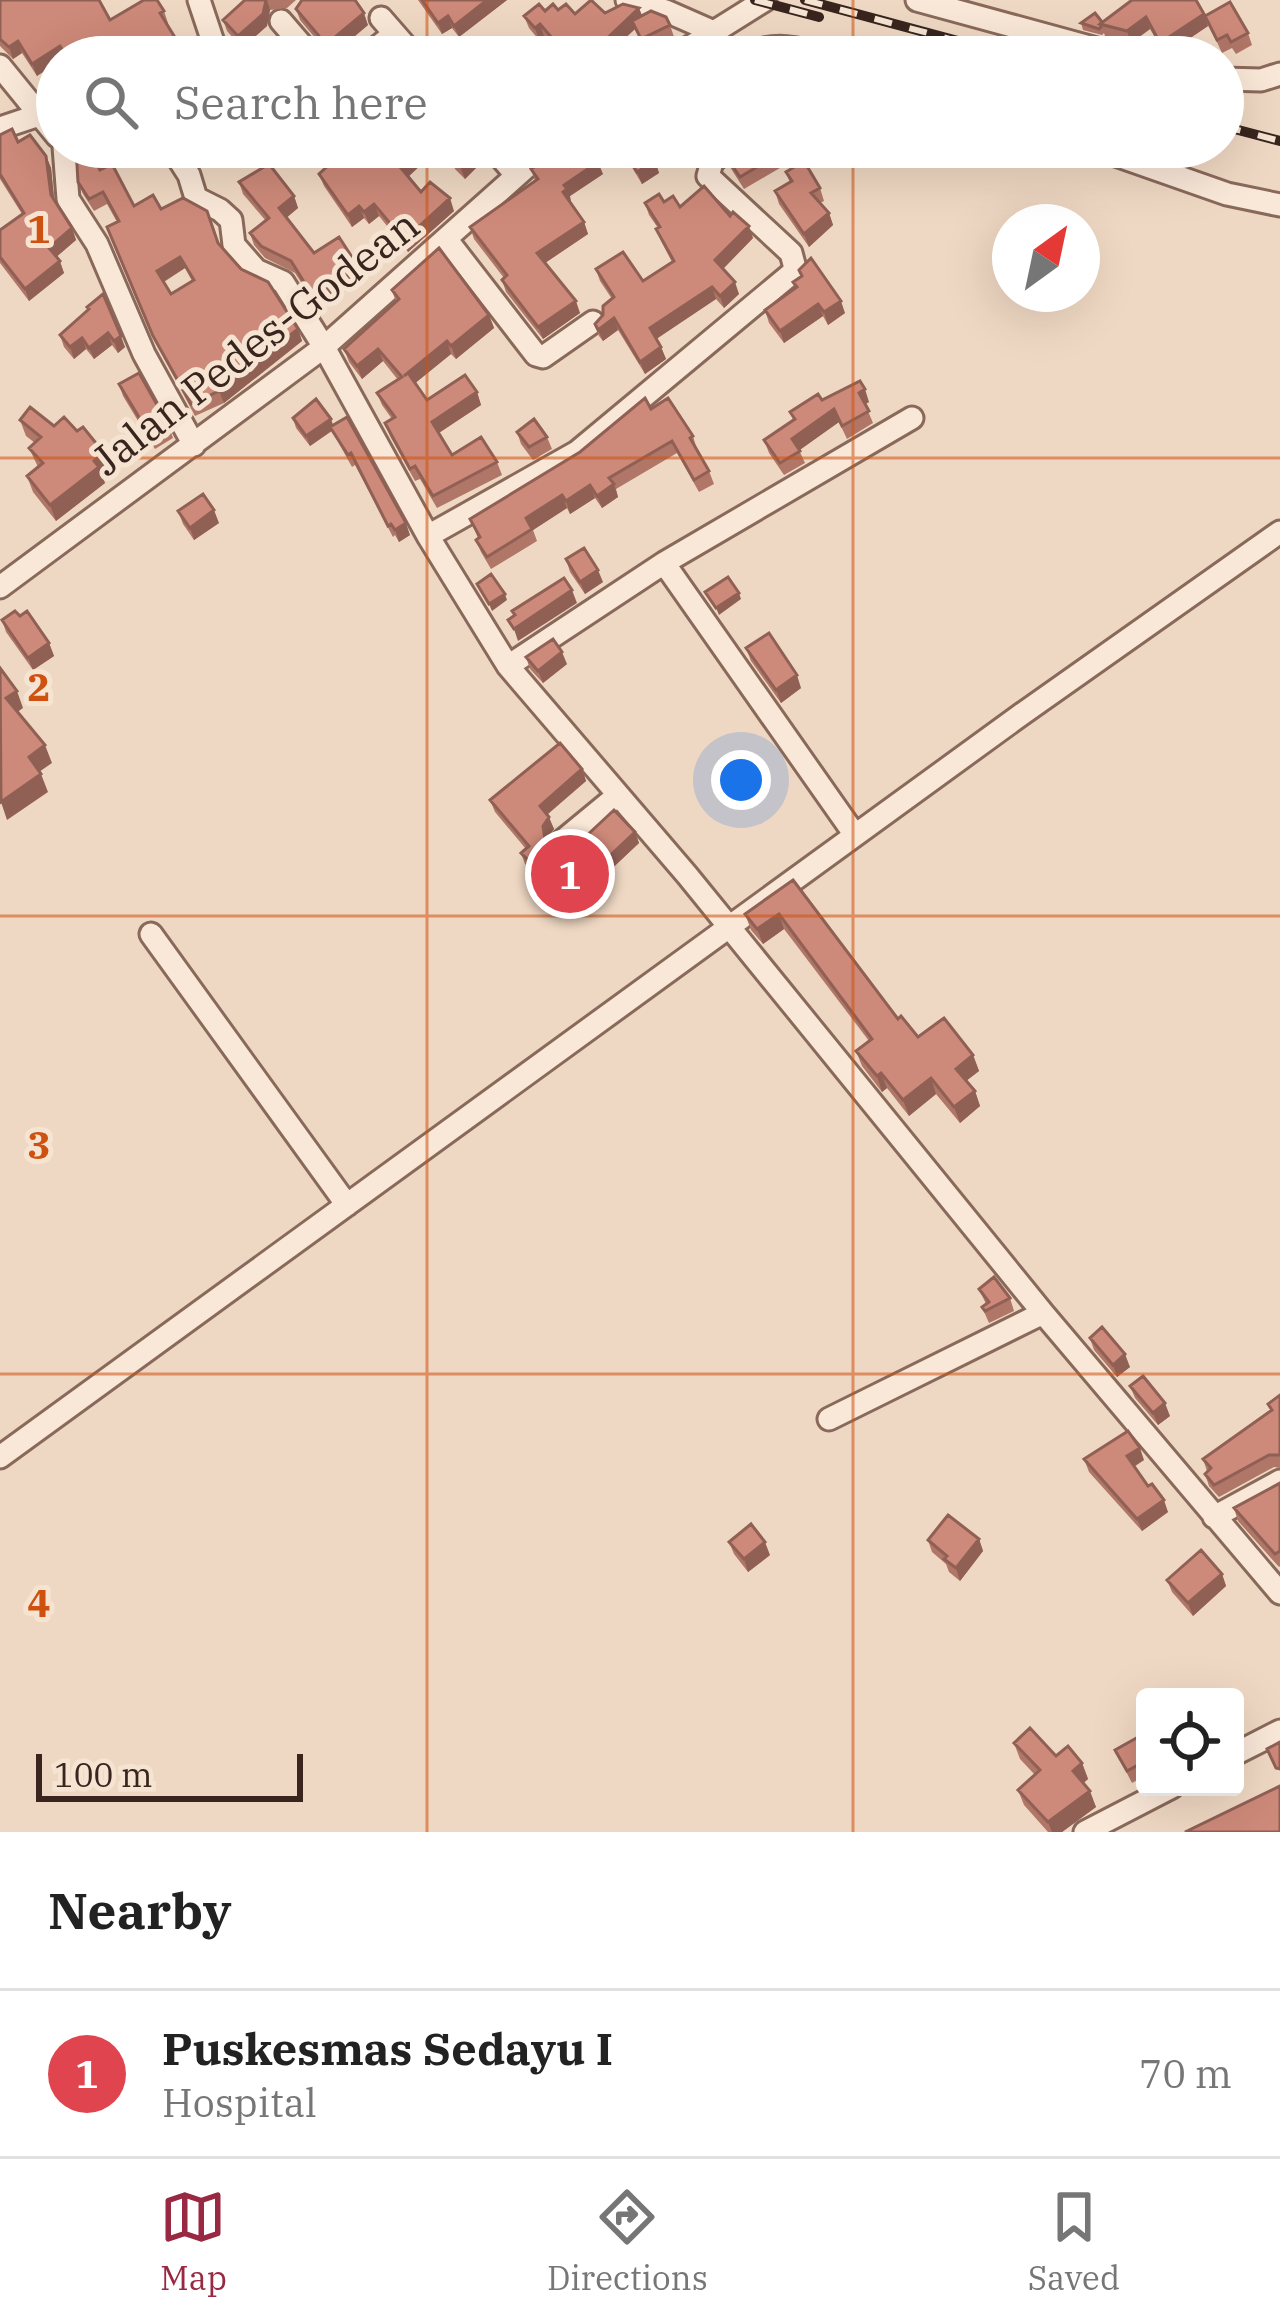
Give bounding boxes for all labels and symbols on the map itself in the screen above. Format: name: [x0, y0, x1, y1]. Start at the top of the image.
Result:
street label: Jalan Pedes-Godean: [80, 197, 430, 487]
text: 1: [27, 203, 51, 254]
north arrow: [992, 204, 1100, 312]
text: 2: [27, 661, 51, 712]
your location: [711, 750, 771, 810]
pin: 1: [531, 829, 609, 919]
text: 3: [27, 1119, 51, 1170]
text: 4: [27, 1577, 51, 1628]
scale bar: [36, 1748, 303, 1801]

